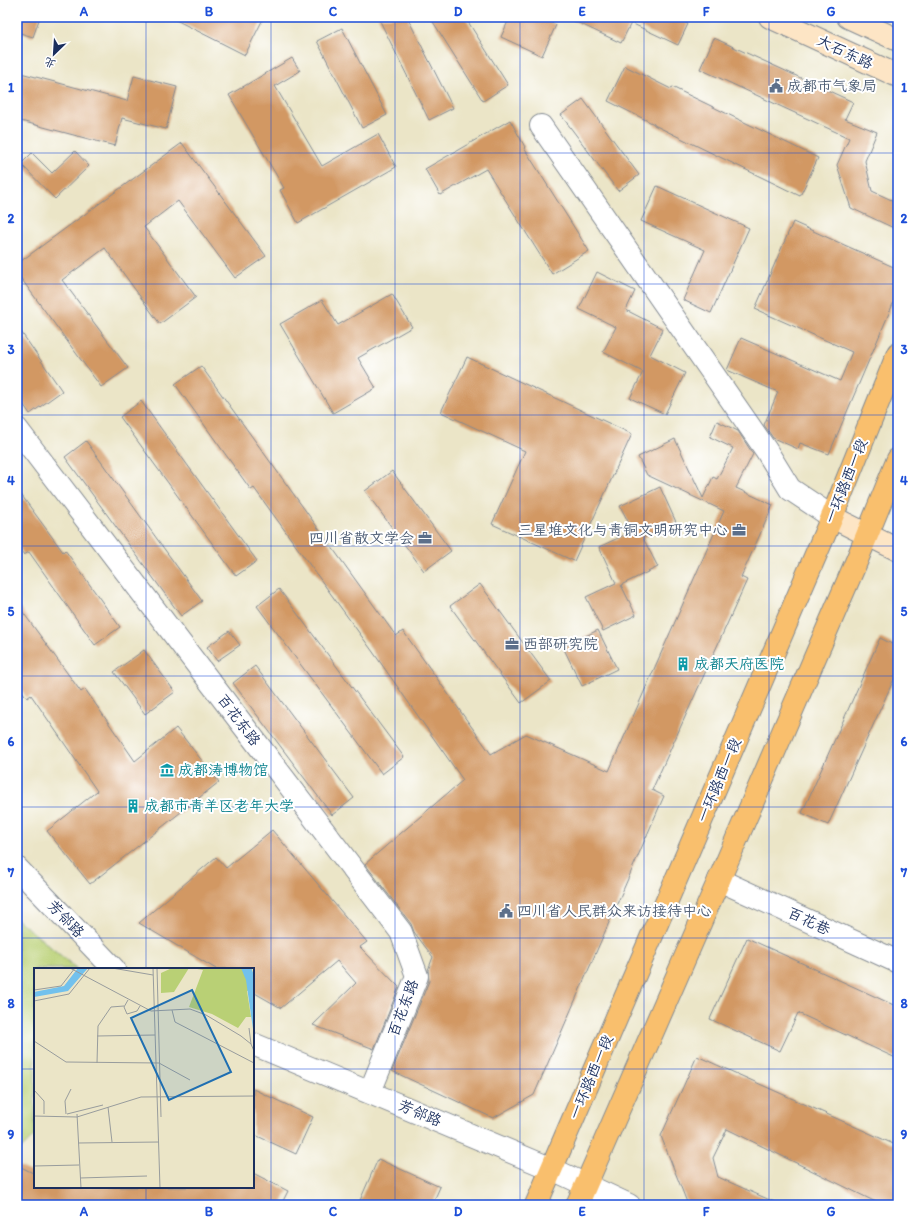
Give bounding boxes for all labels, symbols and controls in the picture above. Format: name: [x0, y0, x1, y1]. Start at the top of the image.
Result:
text: A: [79, 4, 89, 19]
text: B: [205, 4, 214, 19]
text: C: [329, 4, 338, 19]
text: D: [454, 4, 463, 19]
text: E: [578, 4, 586, 19]
text: F: [703, 4, 710, 19]
text: G: [827, 4, 836, 19]
street label: 大石东路: [814, 31, 876, 73]
north arrow: [34, 34, 74, 74]
text: 北: [42, 54, 58, 71]
place label: 成都市气象局: [787, 77, 877, 95]
public building icon: 成都市气象局: [768, 78, 784, 94]
text: 1: [8, 80, 14, 95]
text: 1: [901, 80, 907, 95]
text: 2: [8, 211, 15, 226]
text: 2: [901, 211, 908, 226]
text: 3: [7, 342, 15, 357]
text: 3: [900, 342, 908, 357]
street label: 一环路西一段: [821, 436, 871, 526]
text: 4: [7, 473, 15, 488]
text: 4: [900, 473, 908, 488]
place label: 三星堆文化与青铜文明研究中心: [518, 521, 728, 539]
office icon: 三星堆文化与青铜文明研究中心: [731, 522, 747, 538]
place label: 四川省散文学会: [309, 529, 414, 547]
office icon: 四川省散文学会: [417, 530, 433, 546]
text: 5: [8, 604, 15, 619]
text: 5: [901, 604, 908, 619]
place label: 西部研究院: [523, 635, 598, 653]
office icon: 西部研究院: [504, 636, 520, 652]
place label: 成都天府医院: [694, 655, 784, 673]
building icon: 成都天府医院: [675, 656, 691, 672]
street label: 百花东路: [214, 691, 264, 749]
text: 6: [8, 734, 15, 749]
text: 6: [901, 734, 908, 749]
street label: 一环路西一段: [693, 735, 745, 825]
place label: 成都涛博物馆: [178, 761, 268, 779]
museum icon: 成都涛博物馆: [159, 762, 175, 778]
place label: 成都市青羊区老年大学: [144, 797, 294, 815]
building icon: 成都市青羊区老年大学: [125, 798, 141, 814]
text: 7: [7, 865, 15, 880]
text: 7: [900, 865, 908, 880]
street label: 芳邻路: [44, 897, 88, 941]
place label: 四川省人民群众来访接待中心: [517, 902, 712, 920]
public building icon: 四川省人民群众来访接待中心: [498, 903, 514, 919]
street label: 百花巷: [785, 903, 833, 939]
inset map: [34, 968, 254, 1188]
street label: 百花东路: [384, 977, 422, 1039]
text: 8: [7, 996, 15, 1011]
text: 8: [900, 996, 908, 1011]
street label: 一环路西一段: [565, 1032, 617, 1122]
street label: 芳邻路: [396, 1096, 444, 1130]
text: 9: [8, 1127, 15, 1142]
text: 9: [901, 1127, 908, 1142]
text: A: [79, 1204, 89, 1219]
text: B: [205, 1204, 214, 1219]
text: C: [329, 1204, 338, 1219]
text: D: [454, 1204, 463, 1219]
text: E: [578, 1204, 586, 1219]
text: F: [703, 1204, 710, 1219]
text: G: [827, 1204, 836, 1219]

